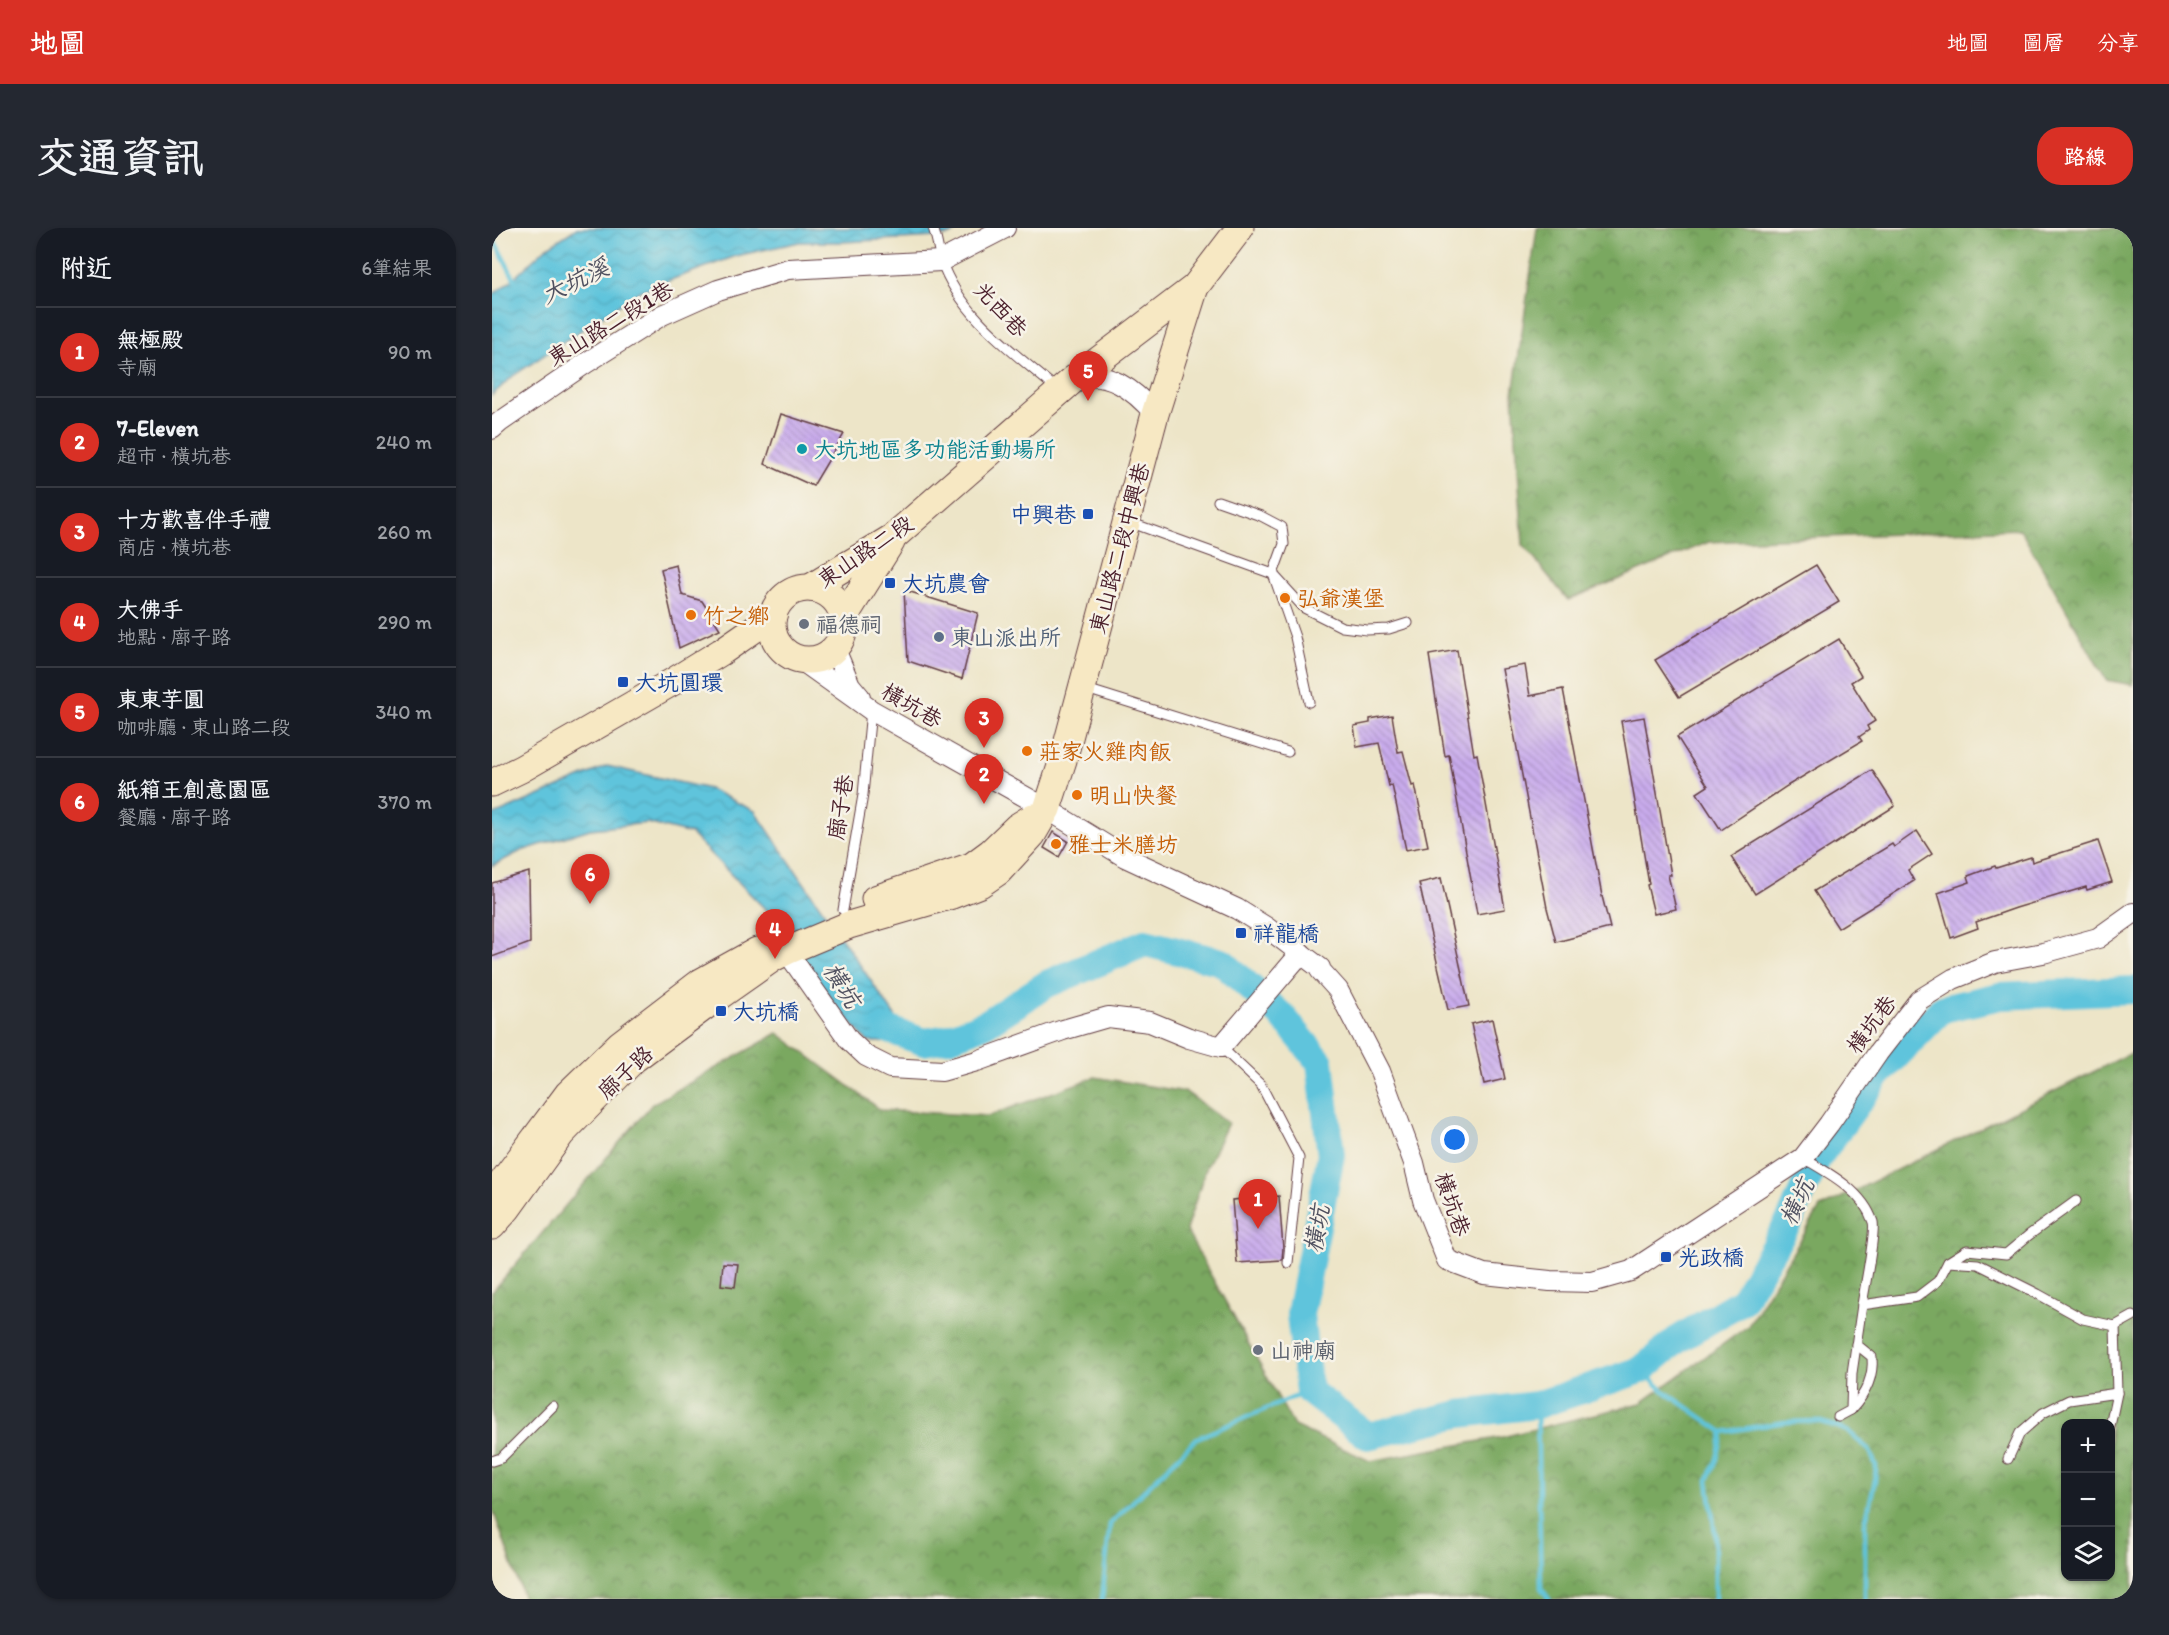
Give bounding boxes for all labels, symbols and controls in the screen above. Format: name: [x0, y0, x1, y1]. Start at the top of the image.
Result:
text: 地圖: [30, 26, 86, 60]
text: 地圖: [1947, 30, 1989, 55]
text: 圖層: [2022, 30, 2064, 55]
text: 分享: [2097, 30, 2139, 55]
button: 路線: [2037, 127, 2133, 185]
text: 交通資訊: [36, 132, 204, 183]
water label: 大坑溪: [536, 251, 615, 309]
text: 附近: [60, 252, 112, 284]
text: 6筆結果: [361, 256, 432, 280]
street label: 東山路二段1巷: [542, 275, 678, 372]
street label: 光西巷: [968, 276, 1033, 343]
text: 無極殿: [117, 326, 183, 353]
text: 1: [75, 340, 84, 364]
text: 90 m: [388, 340, 432, 364]
pin: 5: [1068, 352, 1108, 401]
text: 寺廟: [117, 355, 157, 379]
text: 7-Eleven: [117, 415, 199, 442]
text: 2: [74, 430, 85, 454]
text: 240 m: [376, 430, 432, 454]
place label: 大坑地區多功能活動場所: [814, 436, 1056, 463]
marker: 大坑地區多功能活動場所: [795, 442, 809, 456]
text: 超市 · 橫坑巷: [117, 444, 231, 468]
street label: 東山路二段中興巷: [1084, 460, 1155, 637]
place label: 中興巷: [1010, 501, 1076, 528]
text: 十方歡喜伴手禮: [117, 506, 271, 533]
marker: 中興巷: [1081, 507, 1095, 521]
street label: 東山路二段: [812, 509, 918, 593]
text: 3: [74, 520, 85, 544]
text: 260 m: [377, 520, 432, 544]
text: 商店 · 橫坑巷: [117, 535, 231, 559]
place label: 大坑農會: [902, 570, 990, 597]
marker: 大坑農會: [883, 576, 897, 590]
place label: 弘爺漢堡: [1297, 585, 1385, 612]
marker: 弘爺漢堡: [1278, 591, 1292, 605]
text: 大佛手: [117, 596, 183, 623]
place label: 竹之鄉: [703, 602, 769, 629]
marker: 竹之鄉: [684, 608, 698, 622]
text: 4: [73, 610, 86, 634]
text: 290 m: [377, 610, 432, 634]
place label: 福德祠: [816, 611, 882, 638]
marker: 福德祠: [797, 617, 811, 631]
place label: 東山派出所: [951, 624, 1061, 651]
text: 地點 · 廍子路: [117, 625, 231, 649]
marker: 東山派出所: [932, 630, 946, 644]
place label: 大坑圓環: [635, 669, 723, 696]
marker: 大坑圓環: [616, 675, 630, 689]
street label: 橫坑巷: [876, 677, 947, 734]
text: 東東芋圓: [117, 686, 205, 713]
pin: 3: [964, 698, 1004, 748]
text: 5: [74, 700, 85, 724]
text: 340 m: [375, 700, 432, 724]
text: 咖啡廳 · 東山路二段: [117, 715, 291, 739]
place label: 莊家火雞肉飯: [1039, 738, 1171, 765]
marker: 莊家火雞肉飯: [1020, 744, 1034, 758]
pin: 2: [964, 754, 1004, 804]
street label: 廍子巷: [822, 772, 859, 842]
text: 紙箱王創意園區: [117, 776, 271, 803]
place label: 明山快餐: [1089, 782, 1177, 809]
marker: 明山快餐: [1070, 788, 1084, 802]
text: 6: [74, 790, 85, 814]
text: 370 m: [378, 790, 432, 814]
text: 餐廳 · 廍子路: [117, 805, 231, 829]
place label: 雅士米膳坊: [1068, 831, 1178, 858]
marker: 雅士米膳坊: [1049, 837, 1063, 851]
pin: 6: [570, 854, 610, 904]
pin: 4: [756, 910, 794, 959]
place label: 祥龍橋: [1253, 920, 1319, 947]
marker: 祥龍橋: [1234, 926, 1248, 940]
water label: 橫坑: [817, 957, 869, 1015]
street label: 橫坑巷: [1841, 990, 1902, 1059]
place label: 大坑橋: [733, 998, 799, 1025]
marker: 大坑橋: [714, 1004, 728, 1018]
street label: 廍子路: [592, 1040, 659, 1105]
your location: [1440, 1125, 1469, 1154]
street label: 橫坑巷: [1429, 1169, 1476, 1240]
water label: 橫坑: [1773, 1171, 1821, 1230]
pin: 1: [1238, 1180, 1278, 1229]
water label: 橫坑: [1298, 1200, 1336, 1255]
place label: 光政橋: [1678, 1244, 1744, 1271]
marker: 光政橋: [1659, 1250, 1673, 1264]
place label: 山神廟: [1270, 1337, 1336, 1364]
marker: 山神廟: [1251, 1343, 1265, 1357]
map controls: [2061, 1419, 2115, 1581]
button: +: [2061, 1419, 2115, 1473]
button: −: [2061, 1473, 2115, 1527]
button: layers: [2061, 1527, 2115, 1581]

